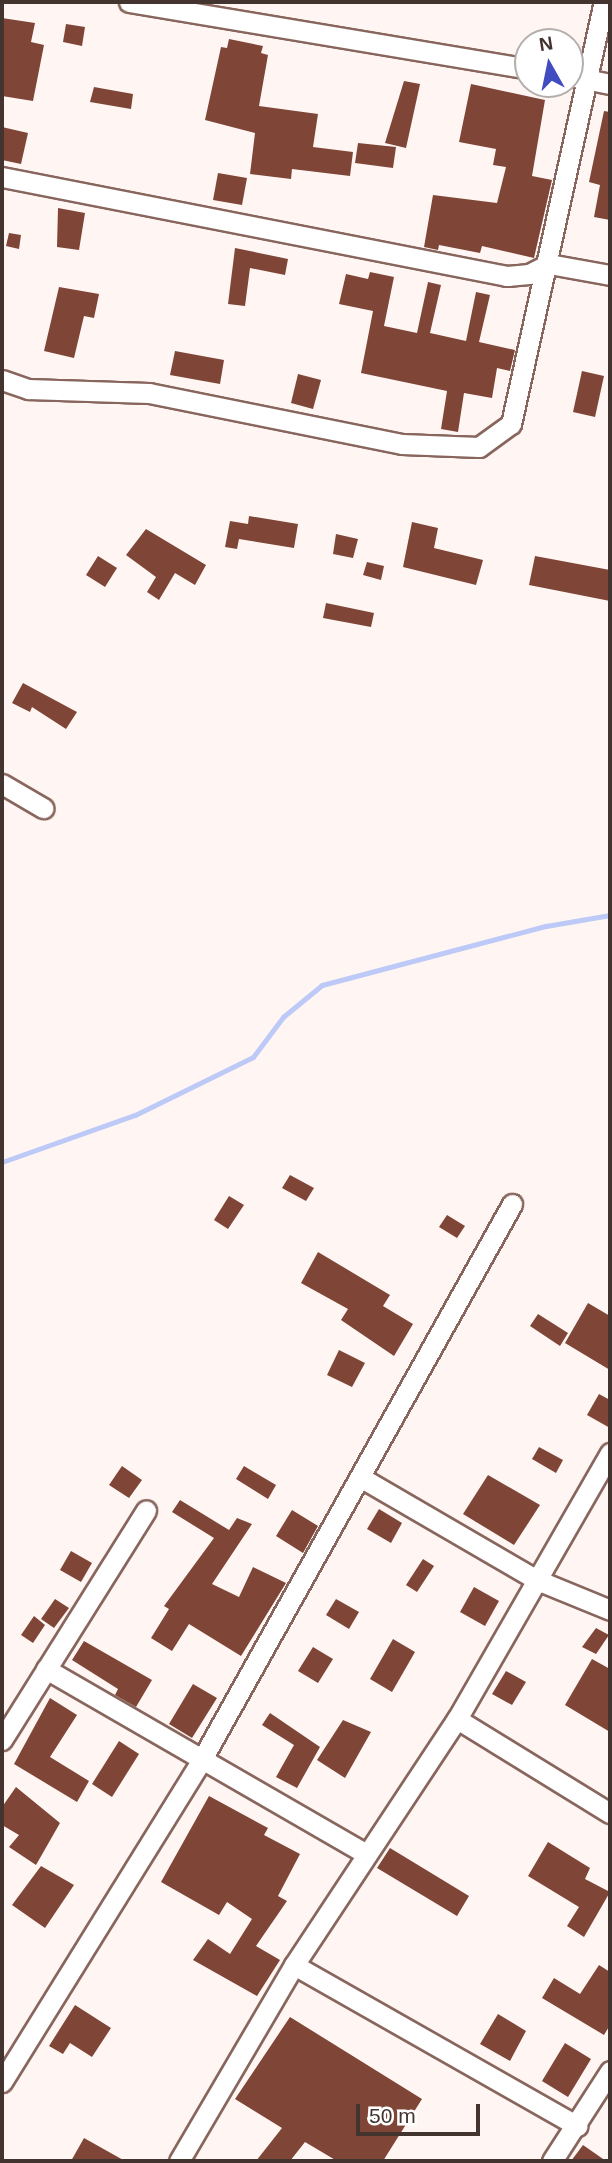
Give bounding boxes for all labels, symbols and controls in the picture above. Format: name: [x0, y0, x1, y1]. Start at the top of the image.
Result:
north arrow: [514, 28, 584, 98]
text: N: [538, 32, 554, 55]
scale bar: [360, 2090, 484, 2134]
text: 50 m: [369, 2104, 416, 2127]

